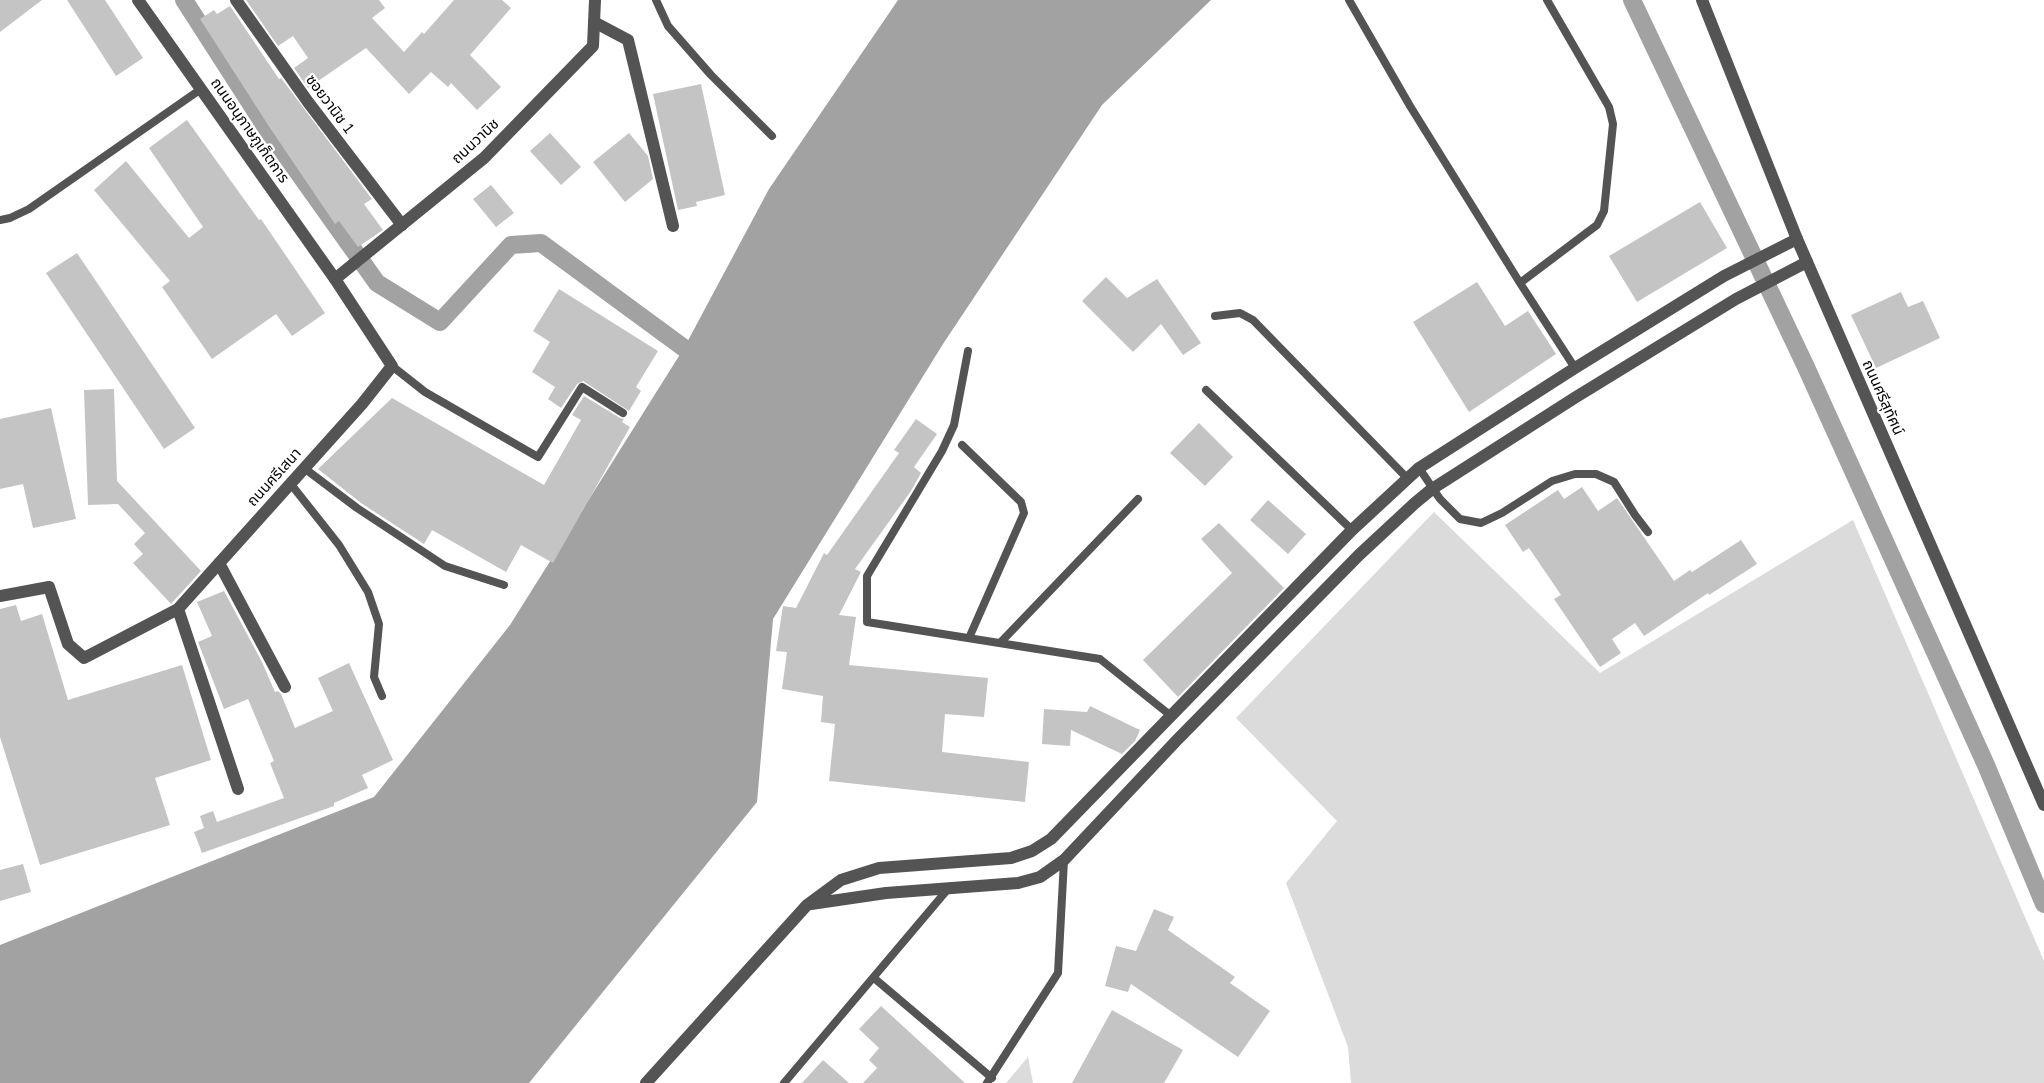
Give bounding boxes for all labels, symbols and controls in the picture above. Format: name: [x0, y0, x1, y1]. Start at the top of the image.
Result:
street label: ซอยวานิช 1: [301, 72, 357, 138]
street label: ถนนอนุภาษภูเก็ตการ: [206, 75, 292, 187]
street label: ถนนวานิช: [449, 116, 503, 168]
street label: ถนนศรีสุทัศน์: [1857, 358, 1907, 438]
street label: ถนนศรีเสนา: [244, 445, 306, 511]

